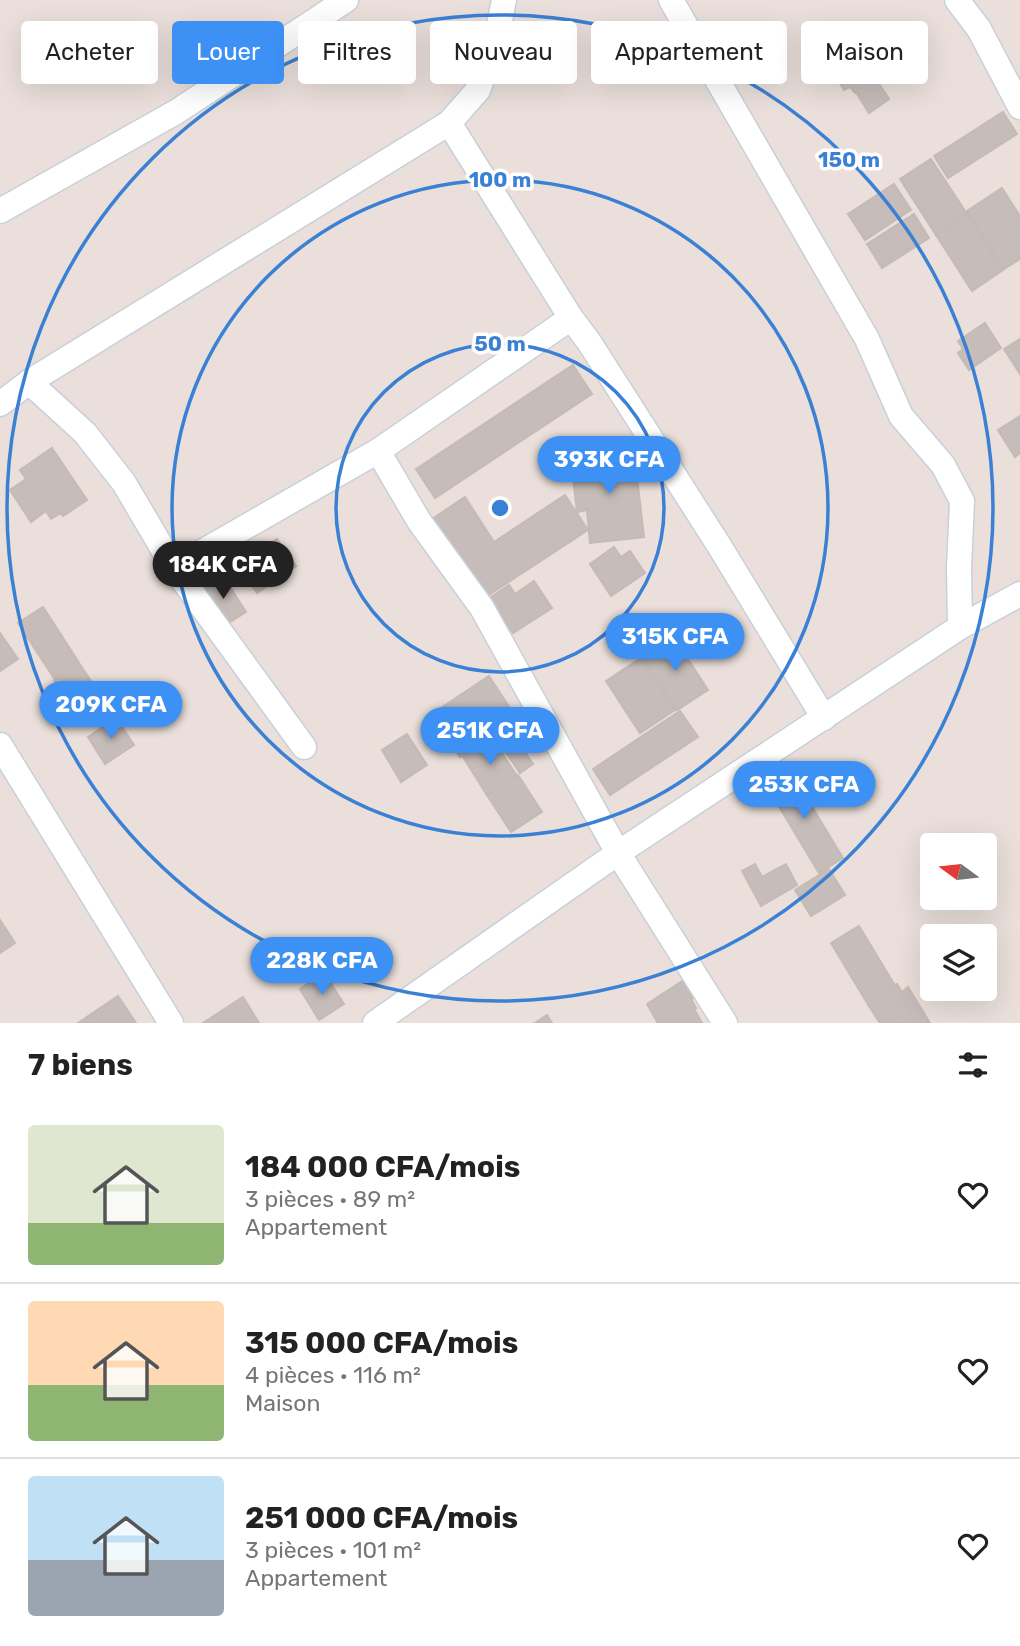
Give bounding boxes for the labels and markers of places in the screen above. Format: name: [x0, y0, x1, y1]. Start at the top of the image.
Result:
pin: 393K CFA: [537, 436, 681, 496]
centre of rings: [488, 496, 512, 520]
pin: 184K CFA: [151, 542, 295, 601]
pin: 315K CFA: [603, 614, 747, 673]
pin: 209K CFA: [39, 682, 183, 741]
pin: 251K CFA: [418, 708, 562, 767]
pin: 253K CFA: [732, 762, 876, 821]
pin: 228K CFA: [250, 937, 394, 997]

